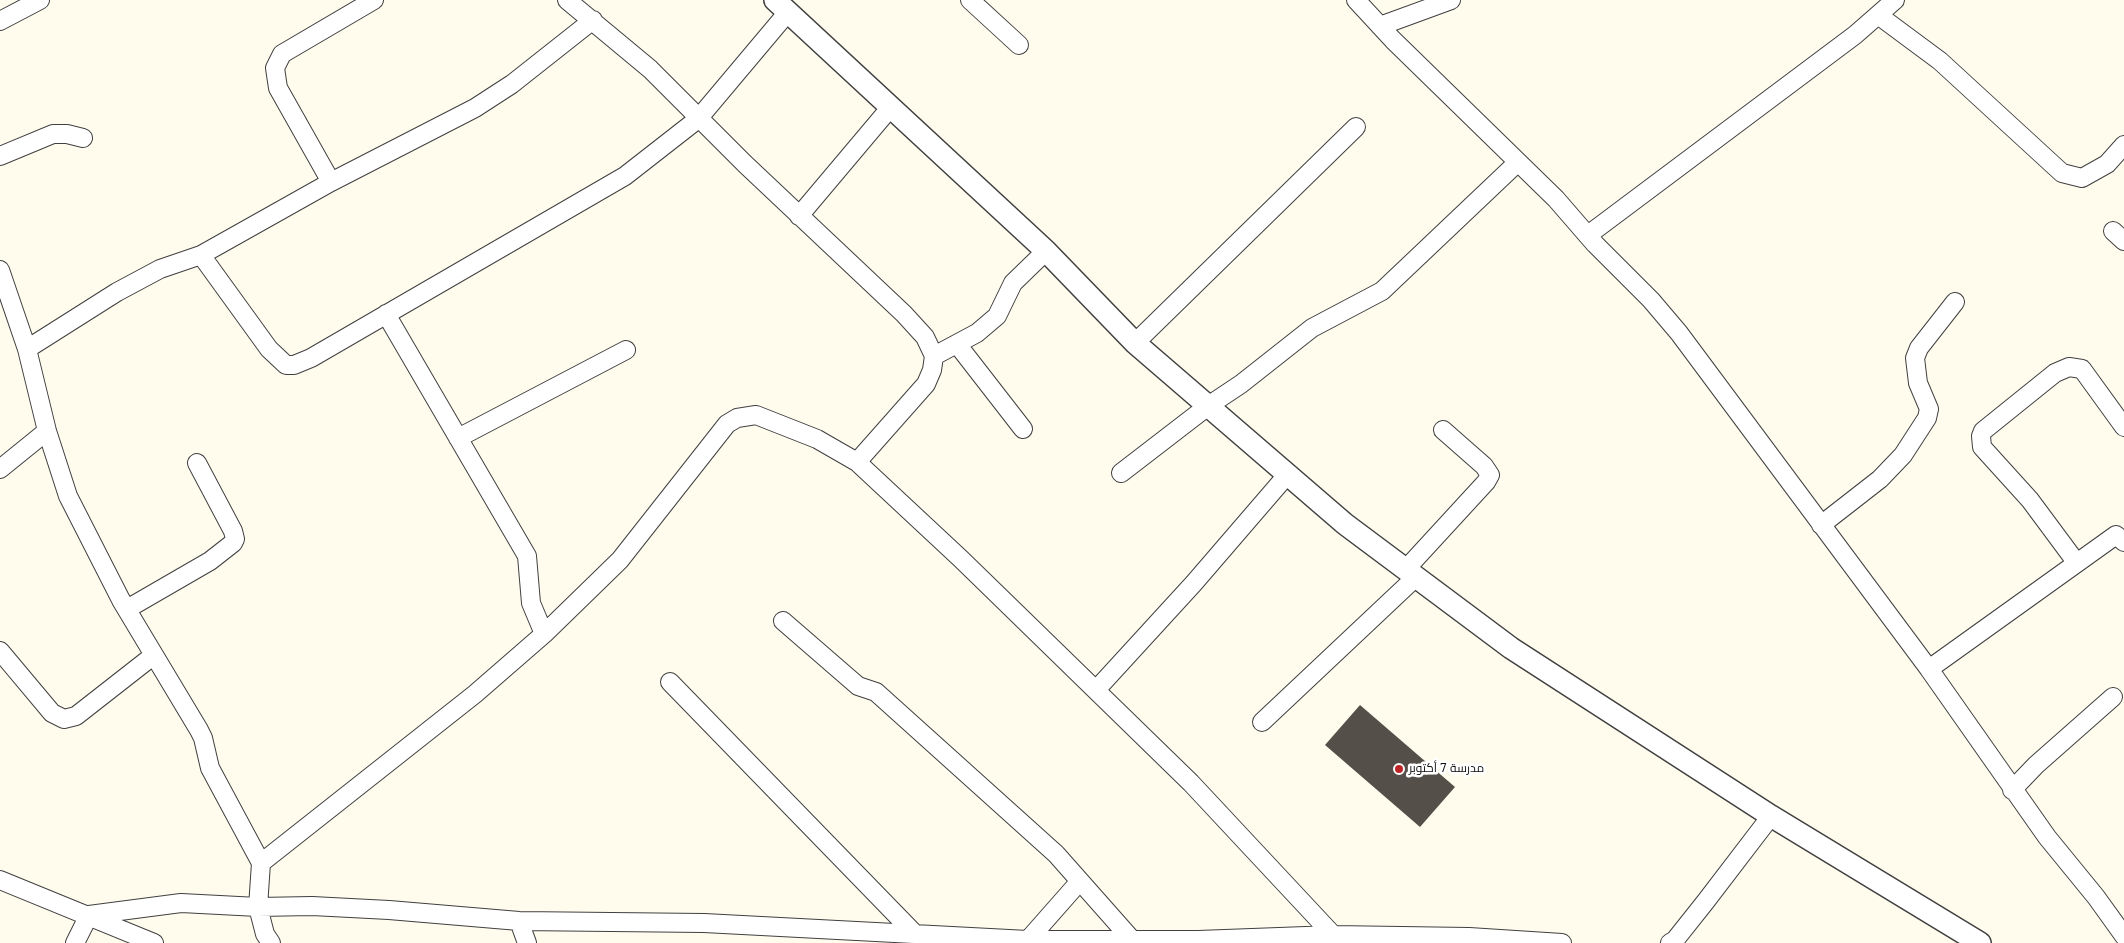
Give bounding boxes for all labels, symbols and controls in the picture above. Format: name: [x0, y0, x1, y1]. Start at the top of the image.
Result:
place label: مدرسة 7 أكتوبر: [1409, 762, 1484, 776]
marker: مدرسة 7 أكتوبر: [1393, 763, 1405, 775]

